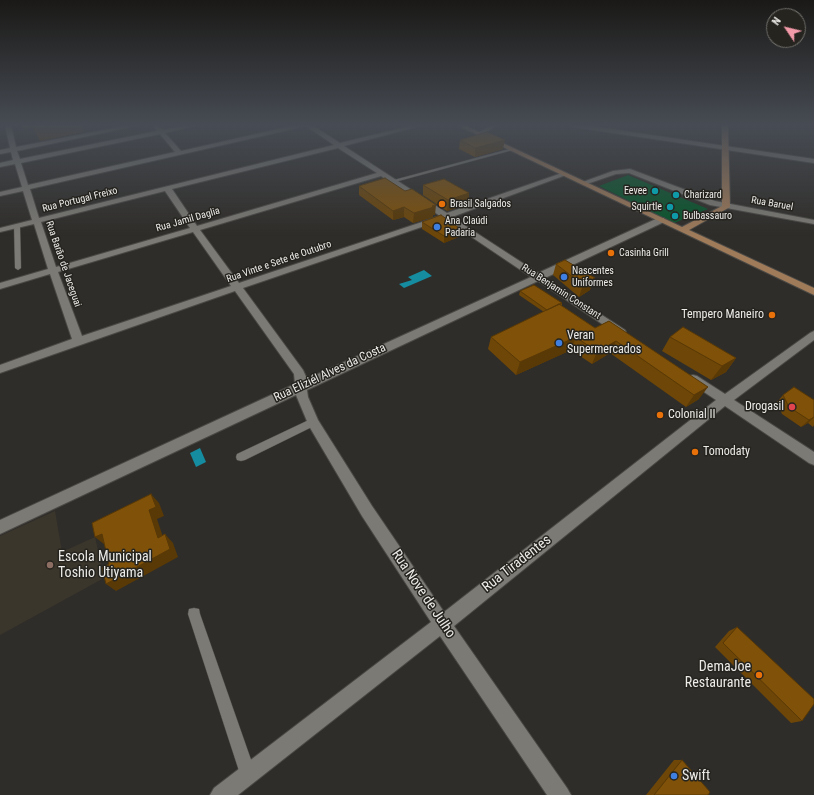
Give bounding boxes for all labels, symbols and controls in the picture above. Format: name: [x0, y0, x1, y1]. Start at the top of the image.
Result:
north arrow: [766, 8, 806, 48]
text: N: [769, 15, 784, 28]
street label: Rua Portugal Freixo: [41, 185, 119, 215]
place label: Eevee: [624, 185, 647, 197]
marker: Eevee: [650, 186, 660, 196]
place label: Charizard: [684, 189, 722, 201]
marker: Charizard: [671, 190, 681, 200]
street label: Rua Baruel: [750, 194, 794, 214]
place label: Brasil Salgados: [450, 198, 511, 210]
marker: Brasil Salgados: [437, 199, 447, 209]
place label: Squirtle: [631, 201, 662, 213]
marker: Squirtle: [665, 202, 675, 212]
street label: Rua Jamil Daglia: [155, 205, 221, 235]
place label: Bulbassauro: [683, 210, 732, 222]
marker: Bulbassauro: [670, 211, 680, 221]
place label: Ana Claúdi Padaria: [445, 215, 488, 238]
street label: Rua Barão de Jaceguai: [43, 219, 83, 309]
marker: Ana Claúdi Padaria: [432, 222, 442, 232]
street label: Rua Vinte e Sete de Outubro: [225, 238, 333, 286]
place label: Casinha Grill: [619, 247, 669, 259]
marker: Casinha Grill: [606, 248, 616, 258]
street label: Rua Benjamin Constant: [519, 262, 603, 322]
place label: Nascentes Uniformes: [572, 265, 614, 288]
marker: Nascentes Uniformes: [559, 272, 569, 282]
place label: Tempero Maneiro: [681, 308, 764, 322]
marker: Tempero Maneiro: [767, 310, 777, 320]
place label: Veran Supermercados: [567, 329, 641, 357]
marker: Veran Supermercados: [554, 338, 564, 348]
street label: Rua Eliziél Alves da Costa: [272, 341, 388, 405]
place label: Drogasil: [745, 400, 784, 414]
marker: Drogasil: [787, 402, 797, 412]
place label: Colonial II: [668, 408, 715, 422]
marker: Colonial II: [655, 410, 665, 420]
place label: Tomodaty: [703, 445, 750, 459]
marker: Tomodaty: [690, 447, 700, 457]
street label: Rua Tiradentes: [479, 532, 555, 596]
street label: Rua Nove de Julho: [387, 547, 459, 641]
place label: Escola Municipal Toshio Utiyama: [58, 549, 152, 582]
marker: Escola Municipal Toshio Utiyama: [45, 560, 55, 570]
place label: DemaJoe Restaurante: [685, 659, 751, 692]
marker: DemaJoe Restaurante: [754, 670, 764, 680]
place label: Swift: [682, 768, 710, 784]
marker: Swift: [669, 771, 679, 781]

